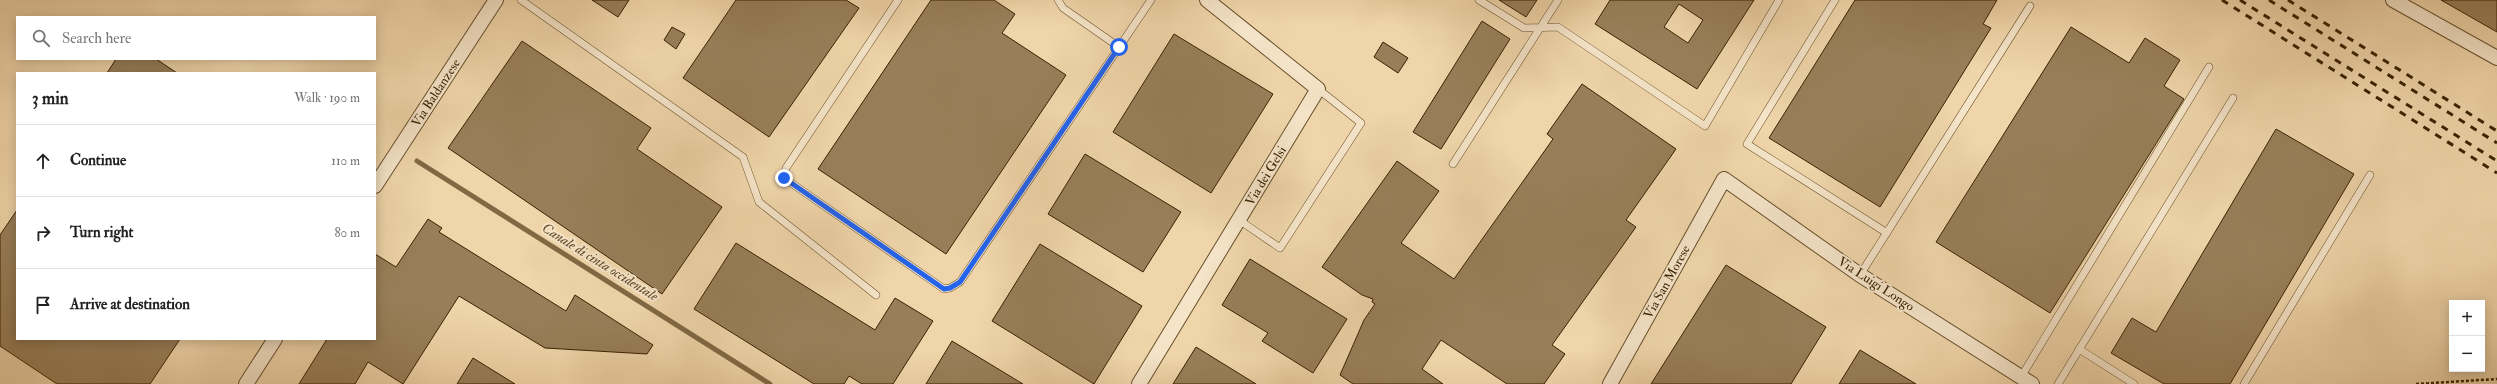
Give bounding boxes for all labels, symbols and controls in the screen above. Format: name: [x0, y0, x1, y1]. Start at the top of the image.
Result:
search box: [16, 16, 376, 60]
icon: search: [30, 27, 52, 49]
text: Search here: [62, 29, 131, 48]
route start: [1110, 38, 1128, 56]
street label: Via Baldanzese: [408, 56, 464, 130]
text: 3 min: [32, 88, 69, 109]
text: Walk · 190 m: [294, 90, 360, 106]
street label: Via dei Gelsi: [1242, 143, 1290, 209]
icon: ahead: [32, 150, 54, 172]
text: Continue: [70, 151, 126, 170]
text: 110 m: [331, 153, 360, 169]
route end: [775, 169, 793, 187]
water label: Canale di cinta occidentale: [539, 219, 662, 305]
icon: right: [32, 222, 54, 244]
text: Turn right: [70, 223, 133, 242]
text: 80 m: [334, 225, 360, 241]
street label: Via San Morese: [1640, 242, 1694, 321]
street label: Via Luigi Longo: [1835, 253, 1917, 315]
icon: arrive: [32, 294, 54, 316]
text: Arrive at destination: [70, 295, 190, 314]
map controls: [2449, 300, 2485, 372]
button: +: [2449, 300, 2485, 336]
button: −: [2449, 336, 2485, 372]

